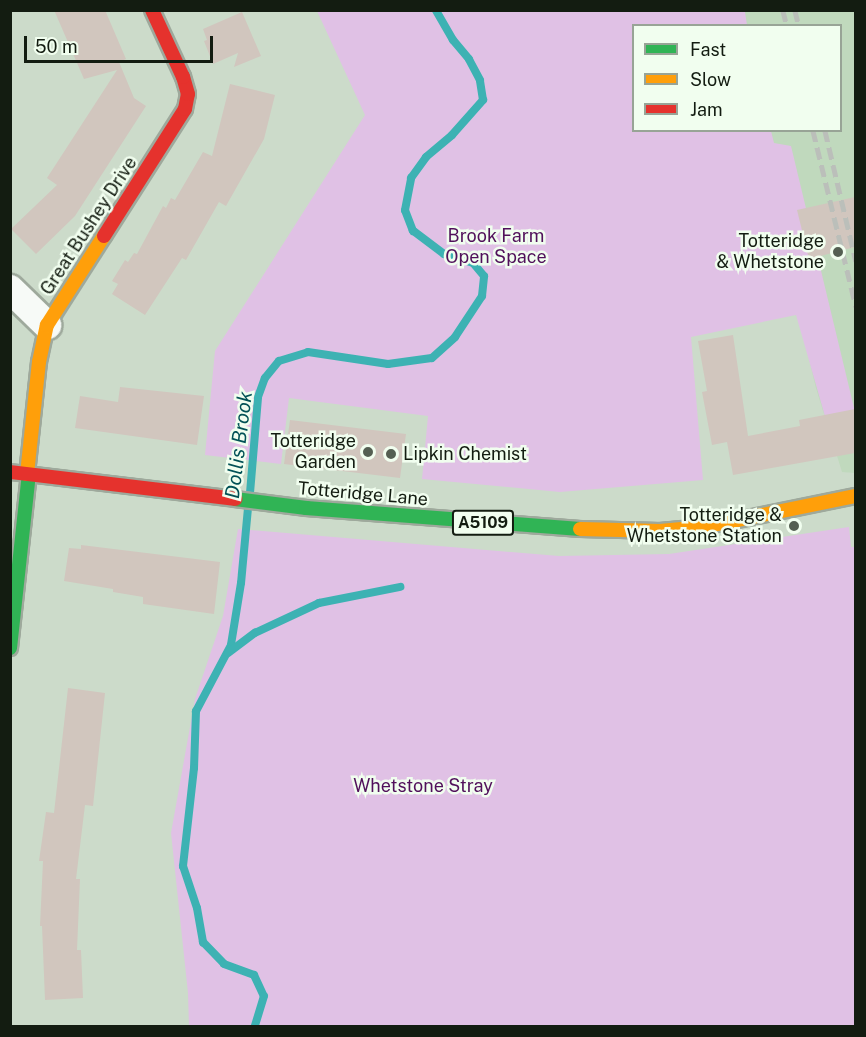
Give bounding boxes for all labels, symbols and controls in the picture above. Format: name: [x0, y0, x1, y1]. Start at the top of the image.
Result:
scale bar: [27, 24, 216, 62]
legend: [632, 24, 842, 132]
text: 50 m: [35, 36, 78, 57]
text: Fast: [690, 39, 726, 60]
text: Slow: [690, 69, 731, 90]
text: Jam: [690, 99, 723, 120]
street label: Great Bushey Drive: [36, 153, 142, 299]
park label: Brook Farm Open Space: [445, 226, 547, 268]
place label: Totteridge & Whetstone: [716, 231, 824, 274]
marker: Totteridge & Whetstone: [829, 243, 847, 261]
water label: Dollis Brook: [221, 390, 257, 500]
place label: Totteridge Garden: [270, 431, 356, 474]
place label: Lipkin Chemist: [403, 443, 527, 465]
marker: Totteridge Garden: [361, 445, 375, 459]
marker: Lipkin Chemist: [384, 447, 398, 461]
street label: Totteridge Lane: [297, 478, 429, 510]
place label: Totteridge & Whetstone Station: [627, 505, 782, 548]
road number: A5109: [452, 510, 514, 536]
marker: Totteridge & Whetstone Station: [787, 519, 801, 533]
park label: Whetstone Stray: [353, 775, 493, 797]

